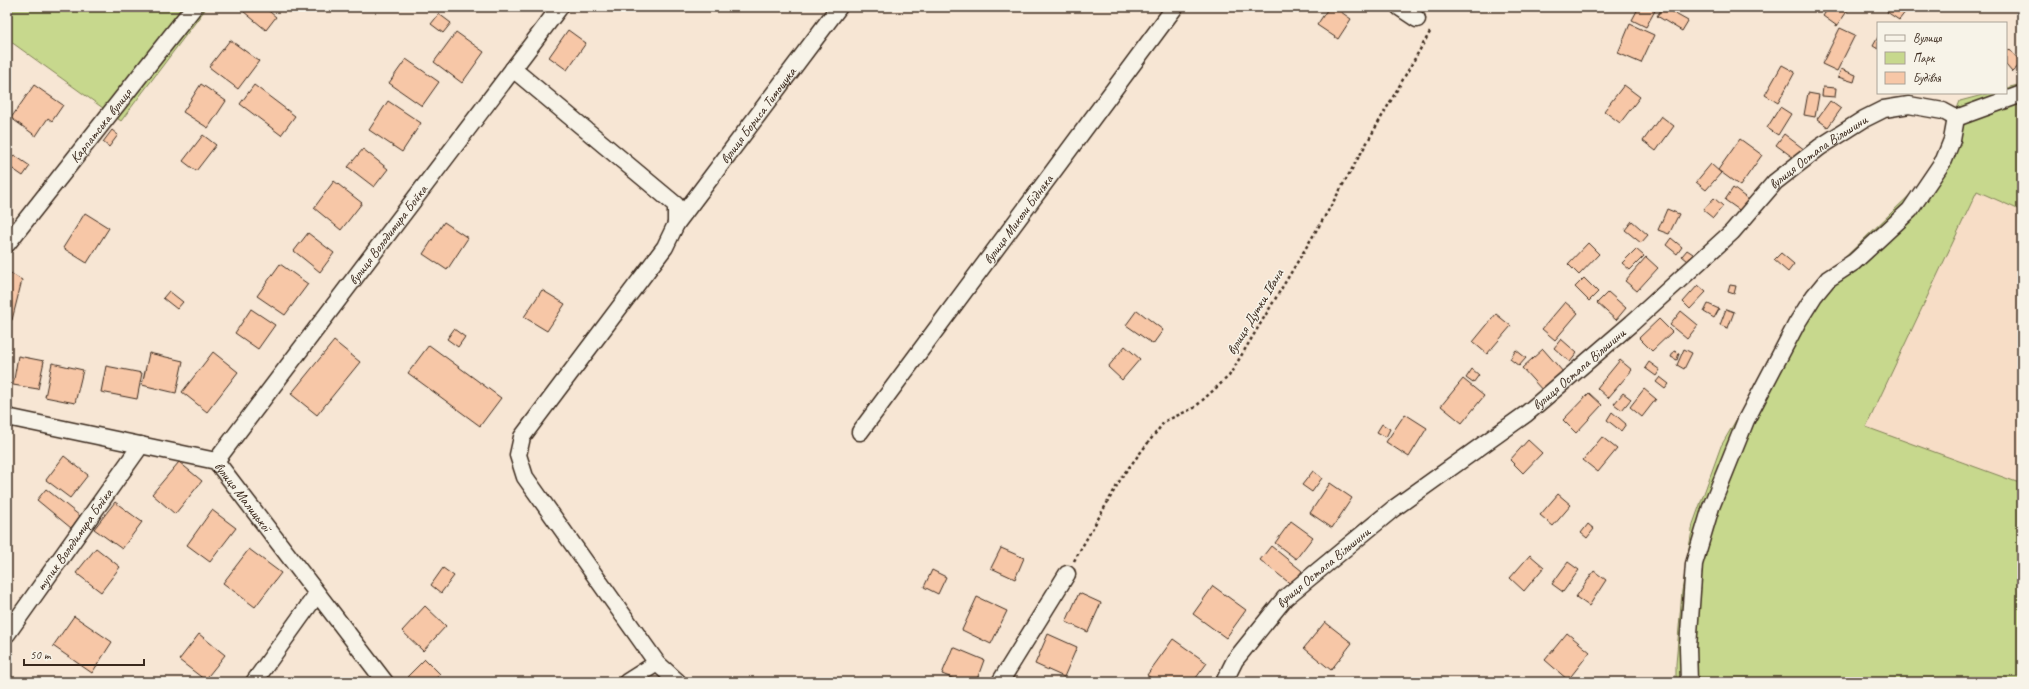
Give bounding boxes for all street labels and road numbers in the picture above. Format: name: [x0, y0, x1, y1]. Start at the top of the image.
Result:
street label: вулиця Бориса Тимощука: [716, 63, 800, 167]
street label: Карпатська вулиця: [66, 84, 136, 166]
street label: вулиця Остапа Вільшини: [1764, 110, 1871, 192]
street label: вулиця Миколи Бідняка: [979, 170, 1057, 267]
street label: вулиця Володимира Бойка: [344, 181, 431, 288]
street label: вулиця Дутки Івана: [1223, 265, 1288, 358]
street label: вулиця Остапа Вільшини: [1529, 324, 1629, 414]
street label: вулиця Малицької: [211, 458, 276, 536]
street label: тупик Володимира Бойка: [32, 484, 117, 594]
street label: вулиця Остапа Вільшини: [1272, 523, 1374, 611]

